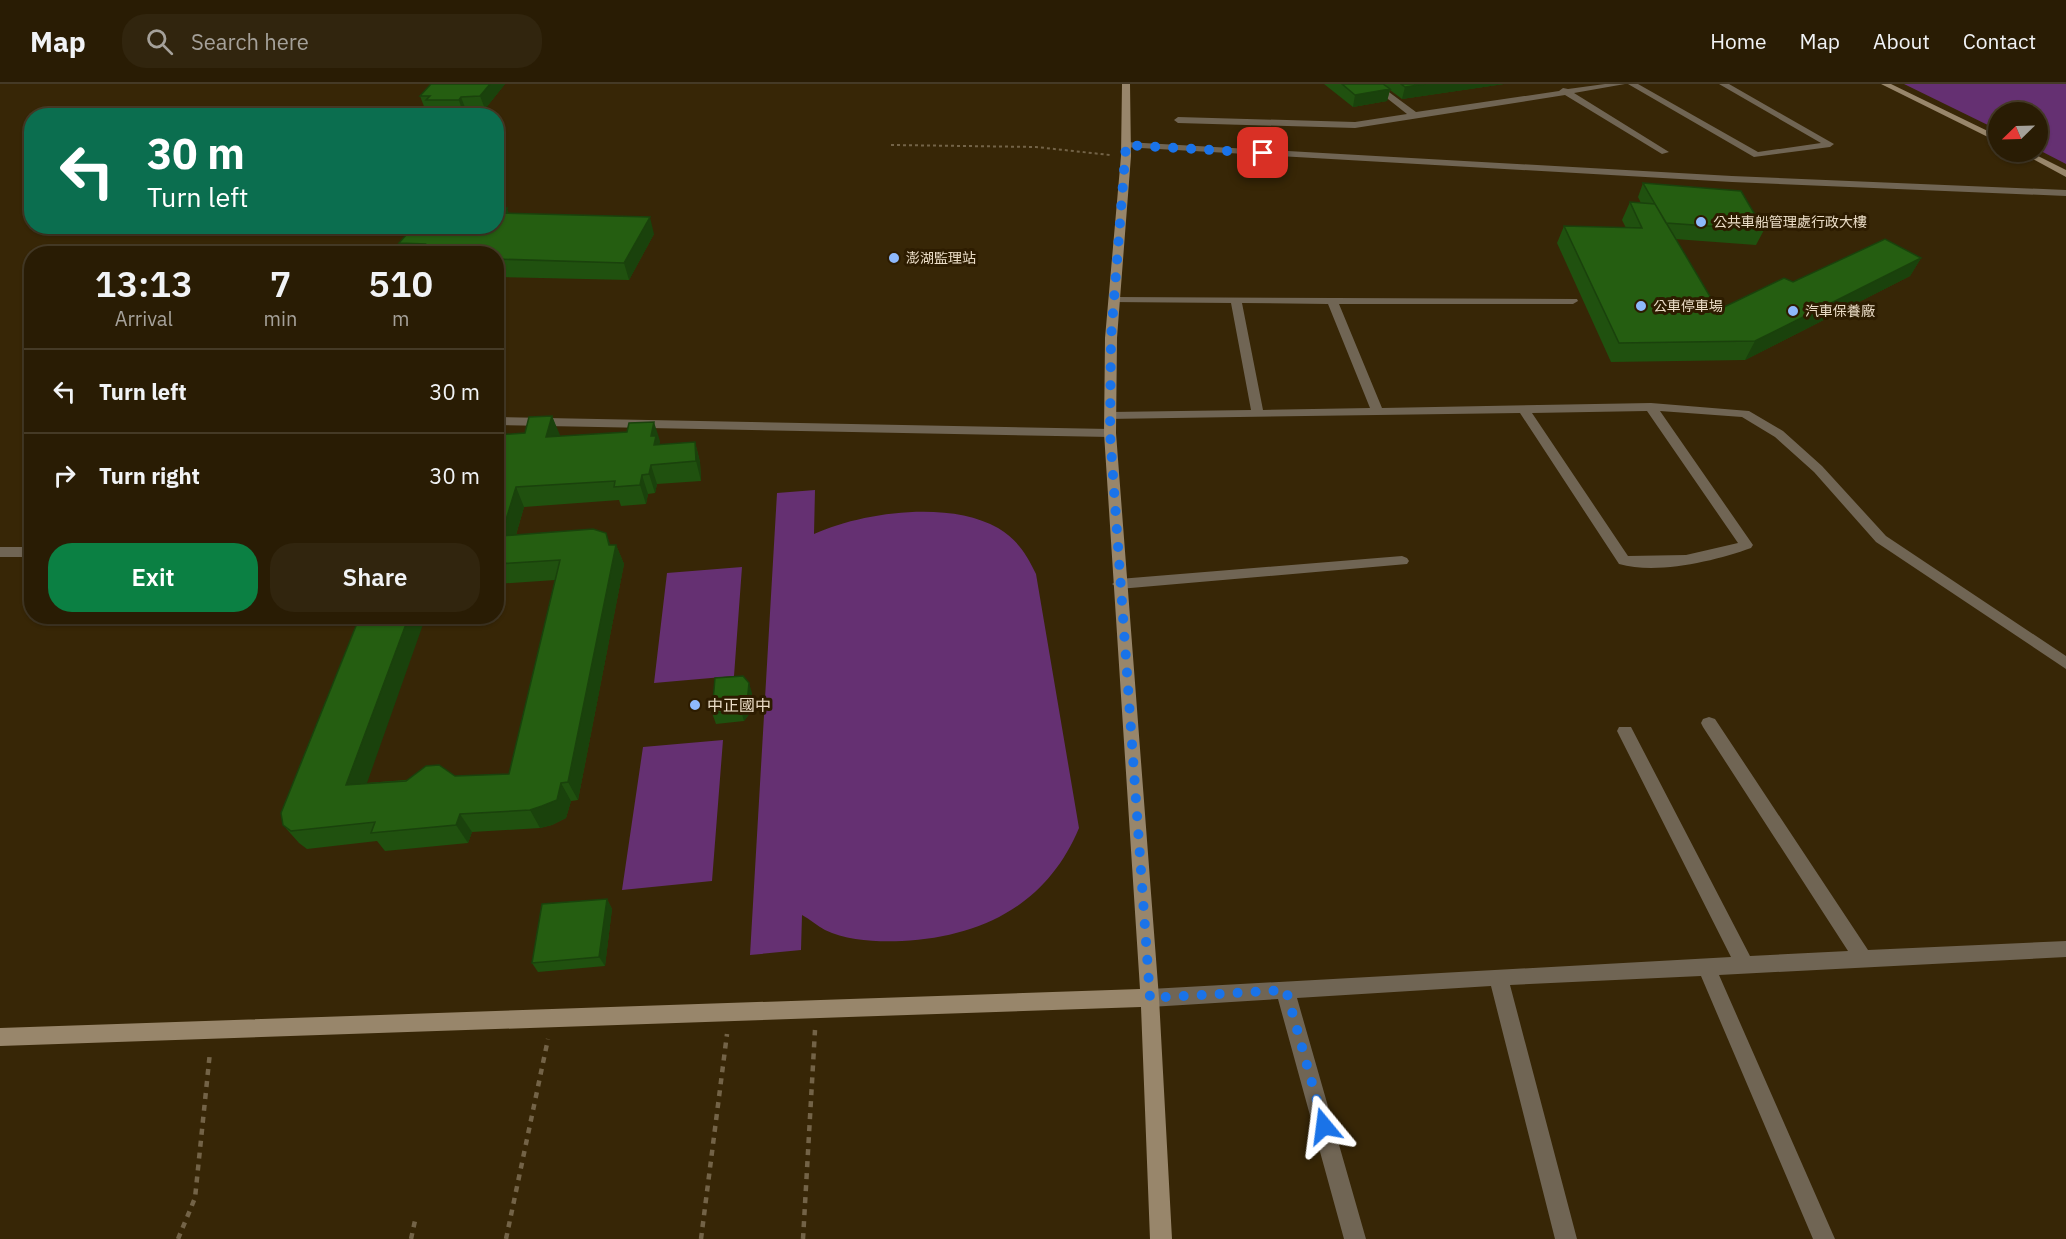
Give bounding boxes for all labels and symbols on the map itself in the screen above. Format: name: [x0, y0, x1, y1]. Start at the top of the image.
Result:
north arrow: [1988, 102, 2048, 162]
pin: [1237, 127, 1288, 178]
place label: 公共車船管理處行政大樓: [1713, 213, 1867, 231]
marker: 公共車船管理處行政大樓: [1694, 215, 1708, 229]
place label: 澎湖監理站: [906, 249, 976, 267]
marker: 澎湖監理站: [887, 251, 901, 265]
place label: 公車停車場: [1653, 297, 1723, 315]
marker: 公車停車場: [1634, 299, 1648, 313]
place label: 汽車保養廠: [1805, 302, 1875, 320]
marker: 汽車保養廠: [1786, 304, 1800, 318]
place label: 中正國中: [707, 695, 771, 715]
marker: 中正國中: [688, 698, 702, 712]
position arrow: [1292, 1094, 1356, 1158]

